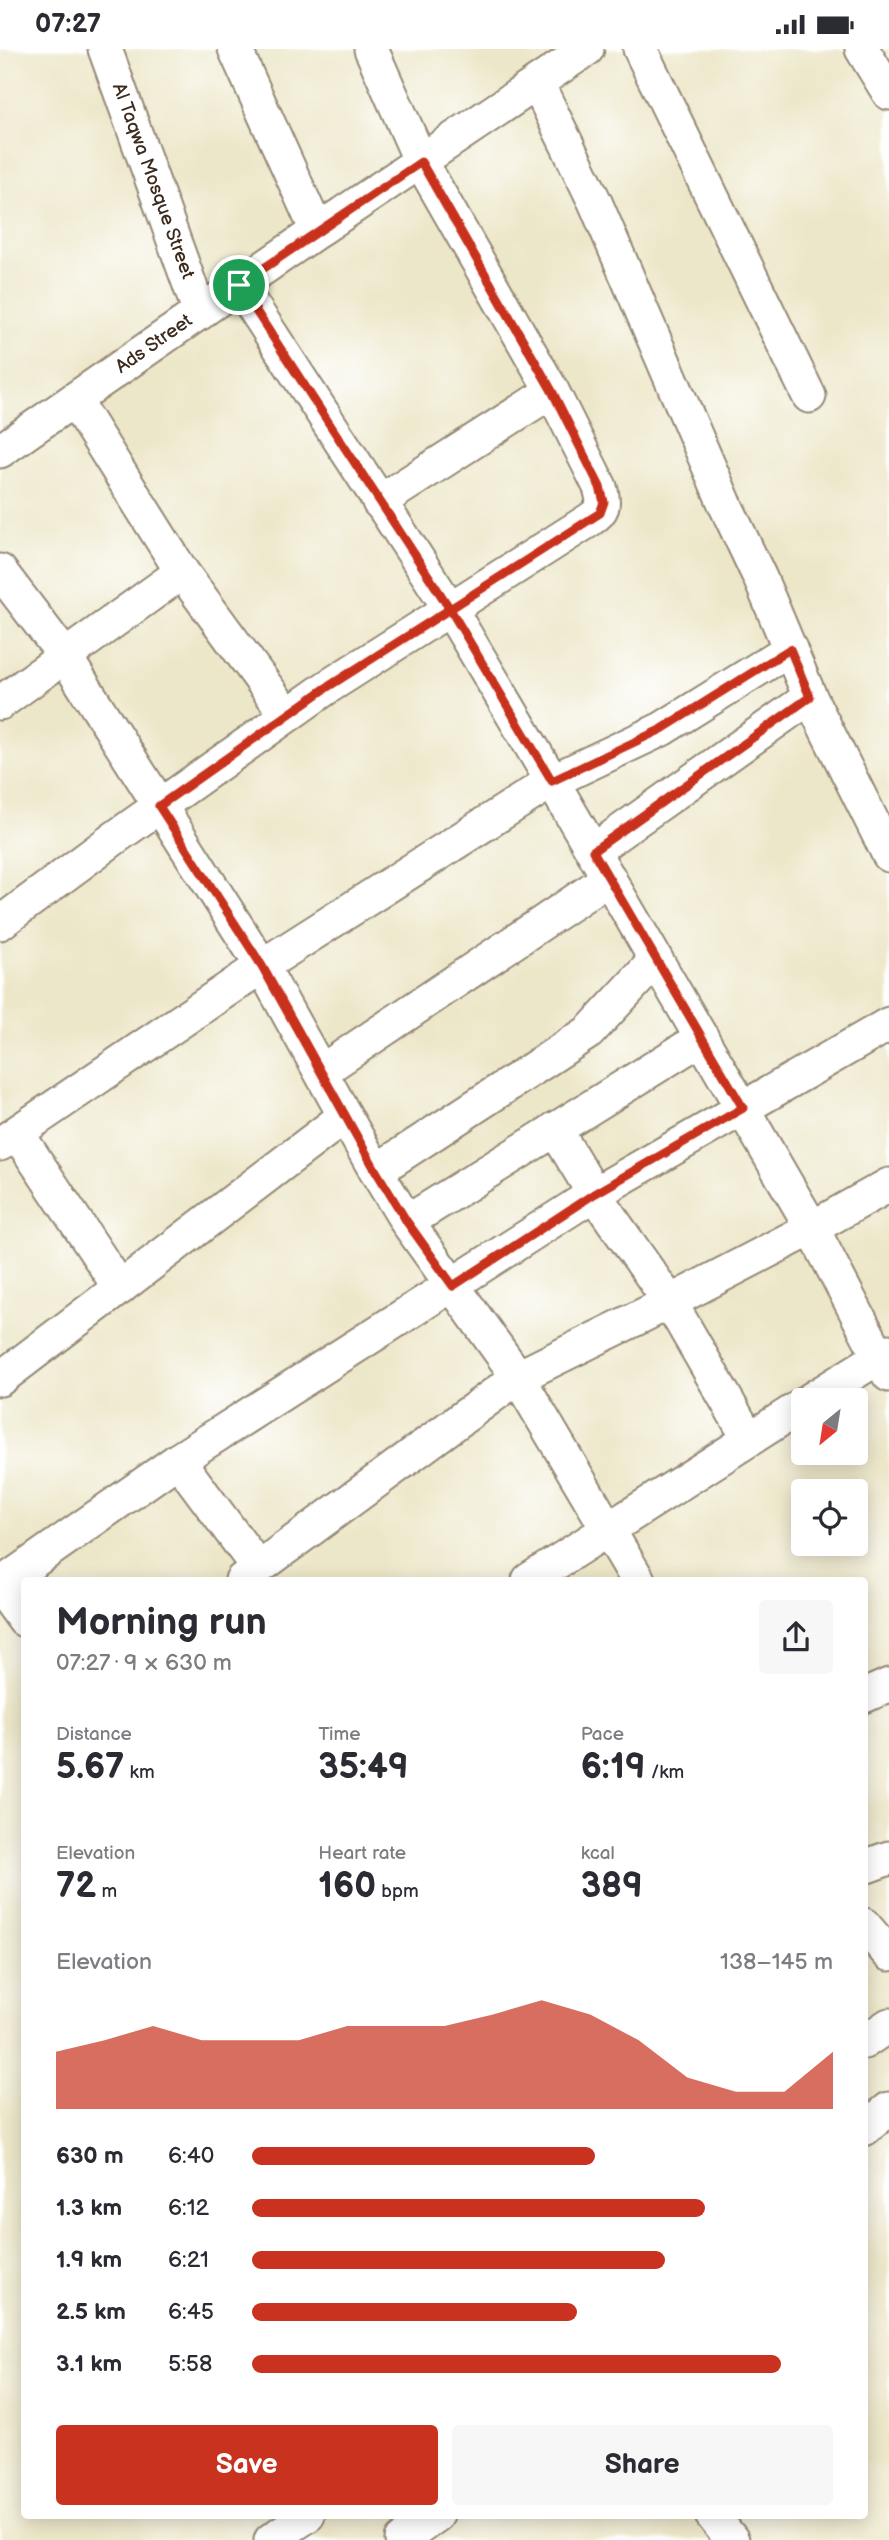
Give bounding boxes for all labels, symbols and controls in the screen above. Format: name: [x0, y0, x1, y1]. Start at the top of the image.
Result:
text: 07:27: [35, 9, 101, 40]
street label: Al Taqwa Mosque Street: [107, 80, 199, 282]
pin: [209, 255, 269, 315]
icon: arrive: [220, 266, 258, 304]
street label: Ads Street: [111, 309, 197, 379]
north arrow: [791, 1388, 868, 1465]
map controls: [791, 1388, 868, 1556]
button: locate: [791, 1479, 868, 1556]
text: Morning run: [56, 1600, 267, 1645]
button: share: [759, 1600, 833, 1674]
text: 07:27 · 9 × 630 m: [56, 1649, 232, 1677]
text: Distance: [56, 1723, 132, 1746]
text: Time: [318, 1723, 360, 1746]
text: Pace: [581, 1723, 624, 1746]
text: 5.67: [56, 1746, 124, 1789]
text: 35:49: [318, 1746, 409, 1789]
text: 6:19: [581, 1746, 646, 1789]
text: km: [124, 1761, 155, 1784]
text: /km: [646, 1761, 684, 1784]
text: Elevation: [56, 1842, 135, 1865]
text: Heart rate: [318, 1842, 406, 1865]
text: kcal: [581, 1842, 615, 1865]
text: 72: [56, 1865, 96, 1908]
text: 160: [318, 1865, 376, 1908]
text: 389: [581, 1865, 643, 1908]
text: m: [96, 1880, 117, 1903]
text: bpm: [376, 1880, 419, 1903]
text: Elevation: [56, 1948, 152, 1976]
text: 138–145 m: [720, 1948, 833, 1976]
text: 630 m: [56, 2142, 124, 2170]
text: 6:40: [168, 2142, 214, 2170]
text: 1.3 km: [56, 2194, 122, 2222]
text: 6:12: [168, 2194, 209, 2222]
text: 1.9 km: [56, 2246, 122, 2274]
text: 6:21: [168, 2246, 209, 2274]
text: 2.5 km: [56, 2298, 126, 2326]
text: 6:45: [168, 2298, 214, 2326]
text: 3.1 km: [56, 2350, 122, 2378]
text: 5:58: [168, 2350, 212, 2378]
button: Save: [56, 2425, 438, 2505]
button: Share: [452, 2425, 833, 2505]

